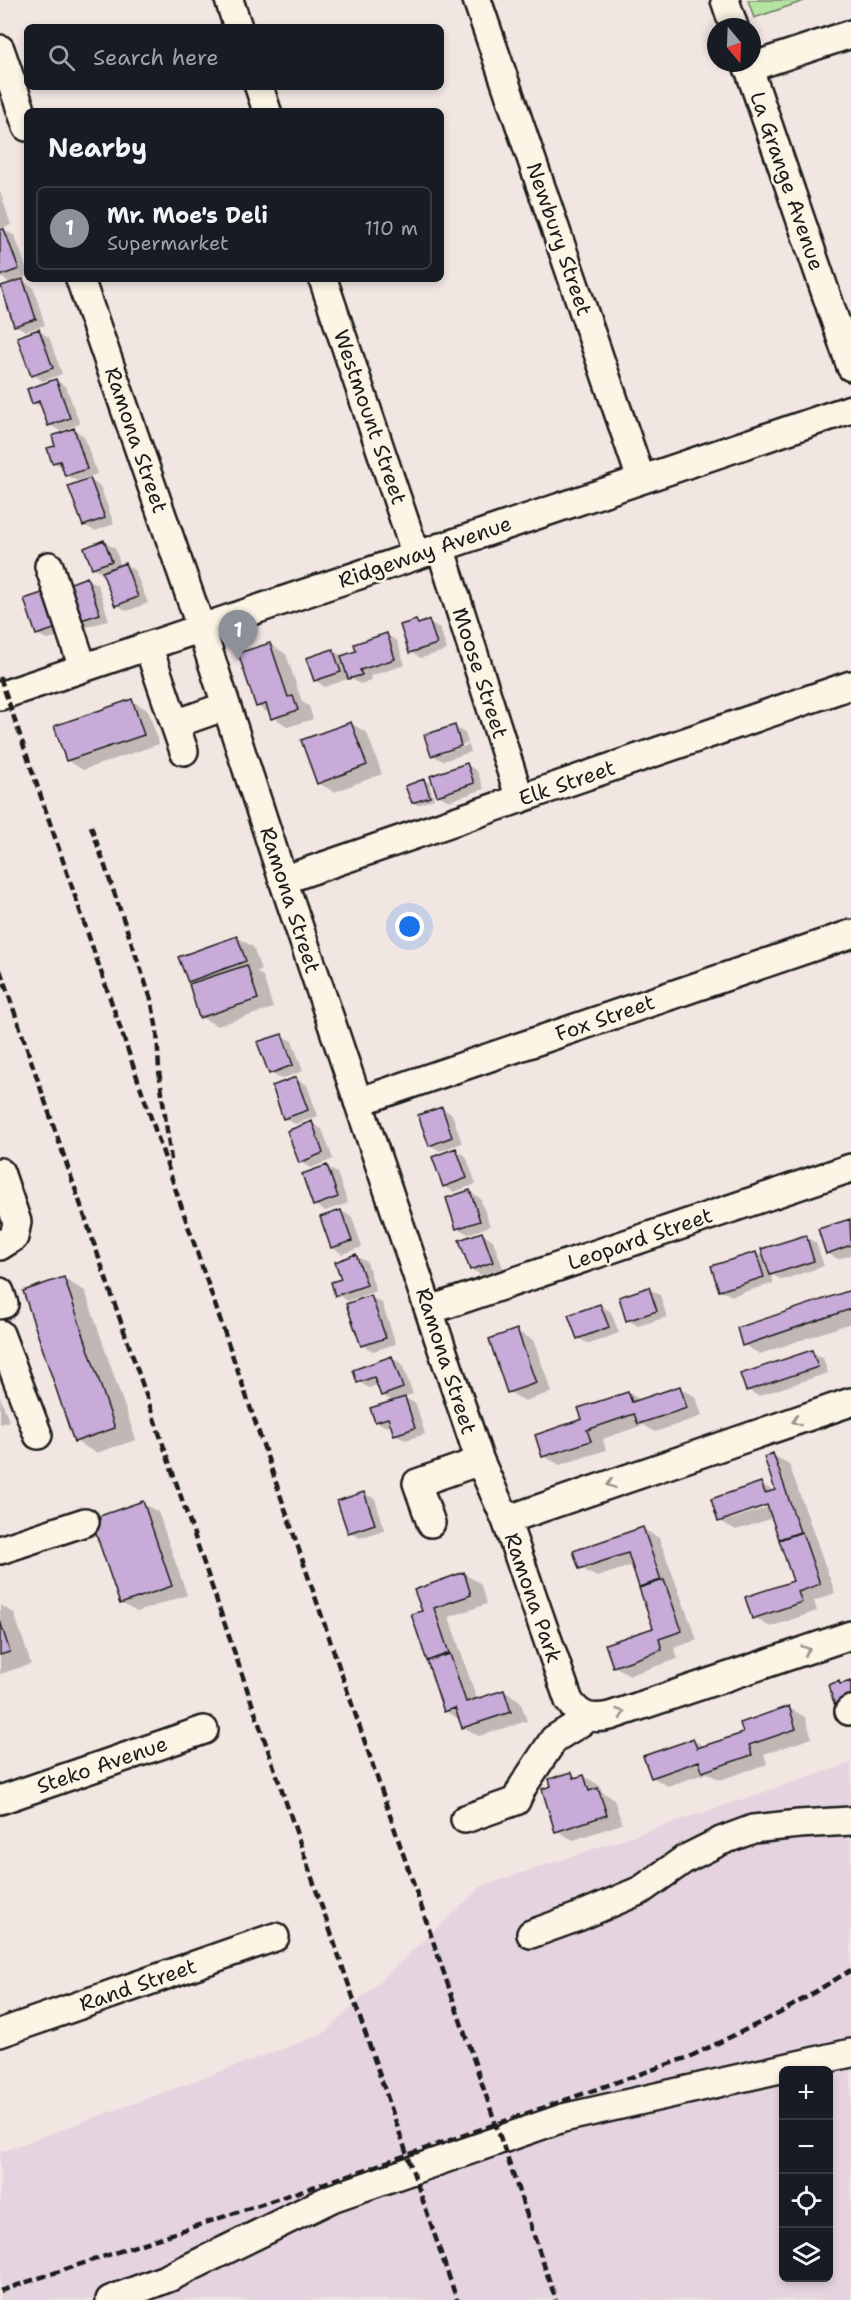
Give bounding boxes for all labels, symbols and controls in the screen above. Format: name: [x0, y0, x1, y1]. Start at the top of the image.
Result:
north arrow: [707, 18, 761, 72]
search box: [24, 24, 444, 90]
icon: search: [45, 41, 78, 74]
text: Search here: [93, 43, 219, 72]
street label: La Grange Avenue: [743, 88, 831, 274]
text: Nearby: [48, 130, 147, 165]
street label: Newbury Street: [520, 159, 598, 319]
text: Mr. Moe's Deli: [107, 201, 268, 230]
text: 1: [65, 215, 74, 241]
text: 110 m: [364, 215, 418, 241]
text: Supermarket: [107, 230, 229, 256]
street label: Westmount Street: [327, 326, 413, 508]
street label: Ramona Street: [98, 363, 174, 517]
street label: Ridgeway Avenue: [335, 509, 515, 595]
street label: Moose Street: [446, 604, 514, 742]
pin: 1: [218, 610, 258, 660]
street label: Elk Street: [515, 753, 619, 813]
street label: Ramona Street: [253, 823, 327, 977]
your location: [395, 912, 424, 941]
street label: Fox Street: [552, 988, 658, 1048]
street label: Leopard Street: [564, 1201, 716, 1277]
street label: Ramona Street: [409, 1284, 483, 1438]
one-way arrow: [791, 1414, 802, 1427]
one-way arrow: [606, 1477, 617, 1490]
street label: Ramona Park: [498, 1529, 568, 1667]
one-way arrow: [800, 1645, 811, 1658]
one-way arrow: [615, 1707, 626, 1720]
street label: Steko Avenue: [33, 1730, 171, 1800]
street label: Rand Street: [76, 1952, 200, 2018]
map controls: [779, 2066, 833, 2282]
button: +: [779, 2066, 833, 2120]
button: −: [779, 2120, 833, 2174]
button: locate: [779, 2174, 833, 2228]
button: layers: [779, 2228, 833, 2282]

